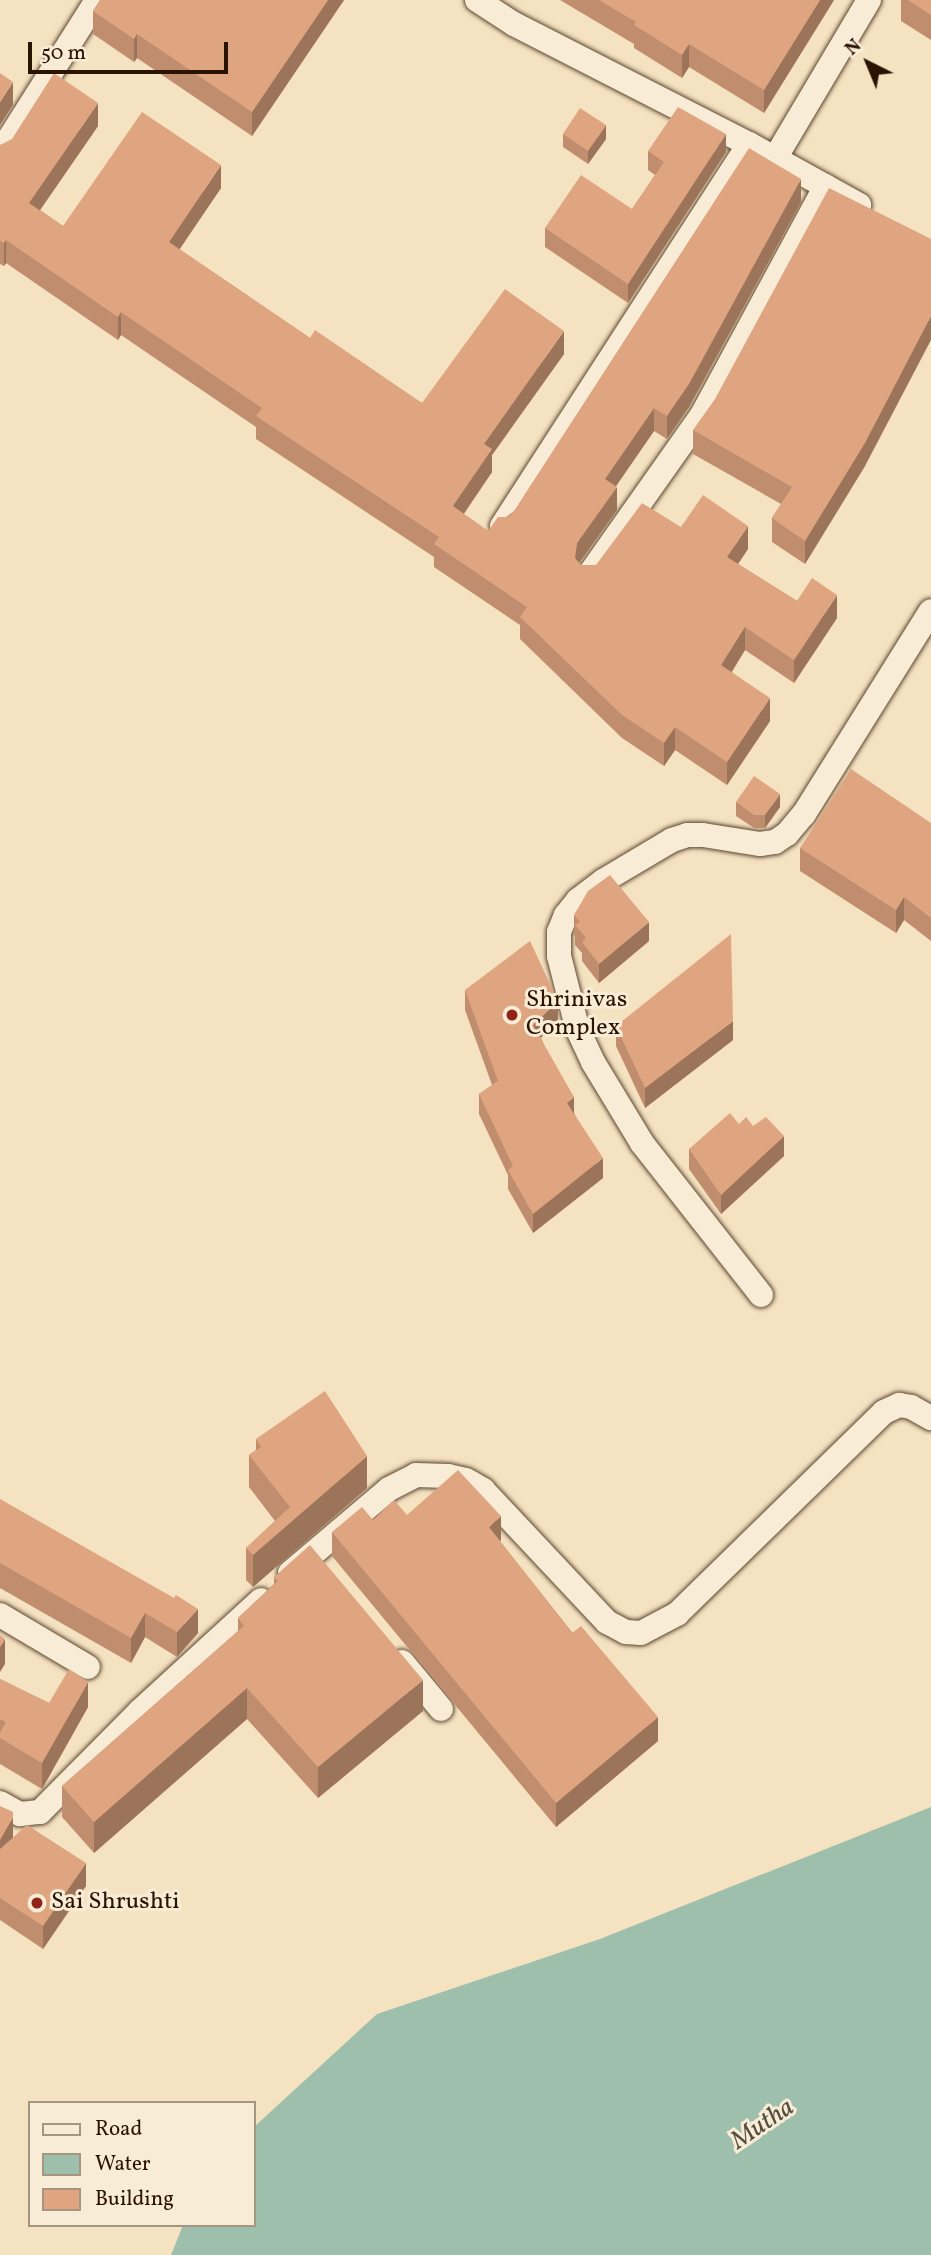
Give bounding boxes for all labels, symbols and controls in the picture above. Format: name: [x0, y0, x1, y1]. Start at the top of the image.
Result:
scale bar: [32, 28, 231, 72]
north arrow: [833, 28, 903, 98]
text: N: [840, 33, 868, 62]
text: 50 m: [41, 39, 86, 68]
place label: Shrinivas Complex: [526, 987, 627, 1043]
marker: Shrinivas Complex: [504, 1007, 520, 1023]
place label: Sai Shrushti: [51, 1889, 180, 1917]
marker: Sai Shrushti: [29, 1895, 45, 1911]
water label: Mutha: [726, 2093, 800, 2157]
legend: [28, 2101, 256, 2227]
text: Road: [95, 2115, 142, 2144]
text: Water: [95, 2150, 151, 2179]
text: Building: [95, 2185, 174, 2214]

